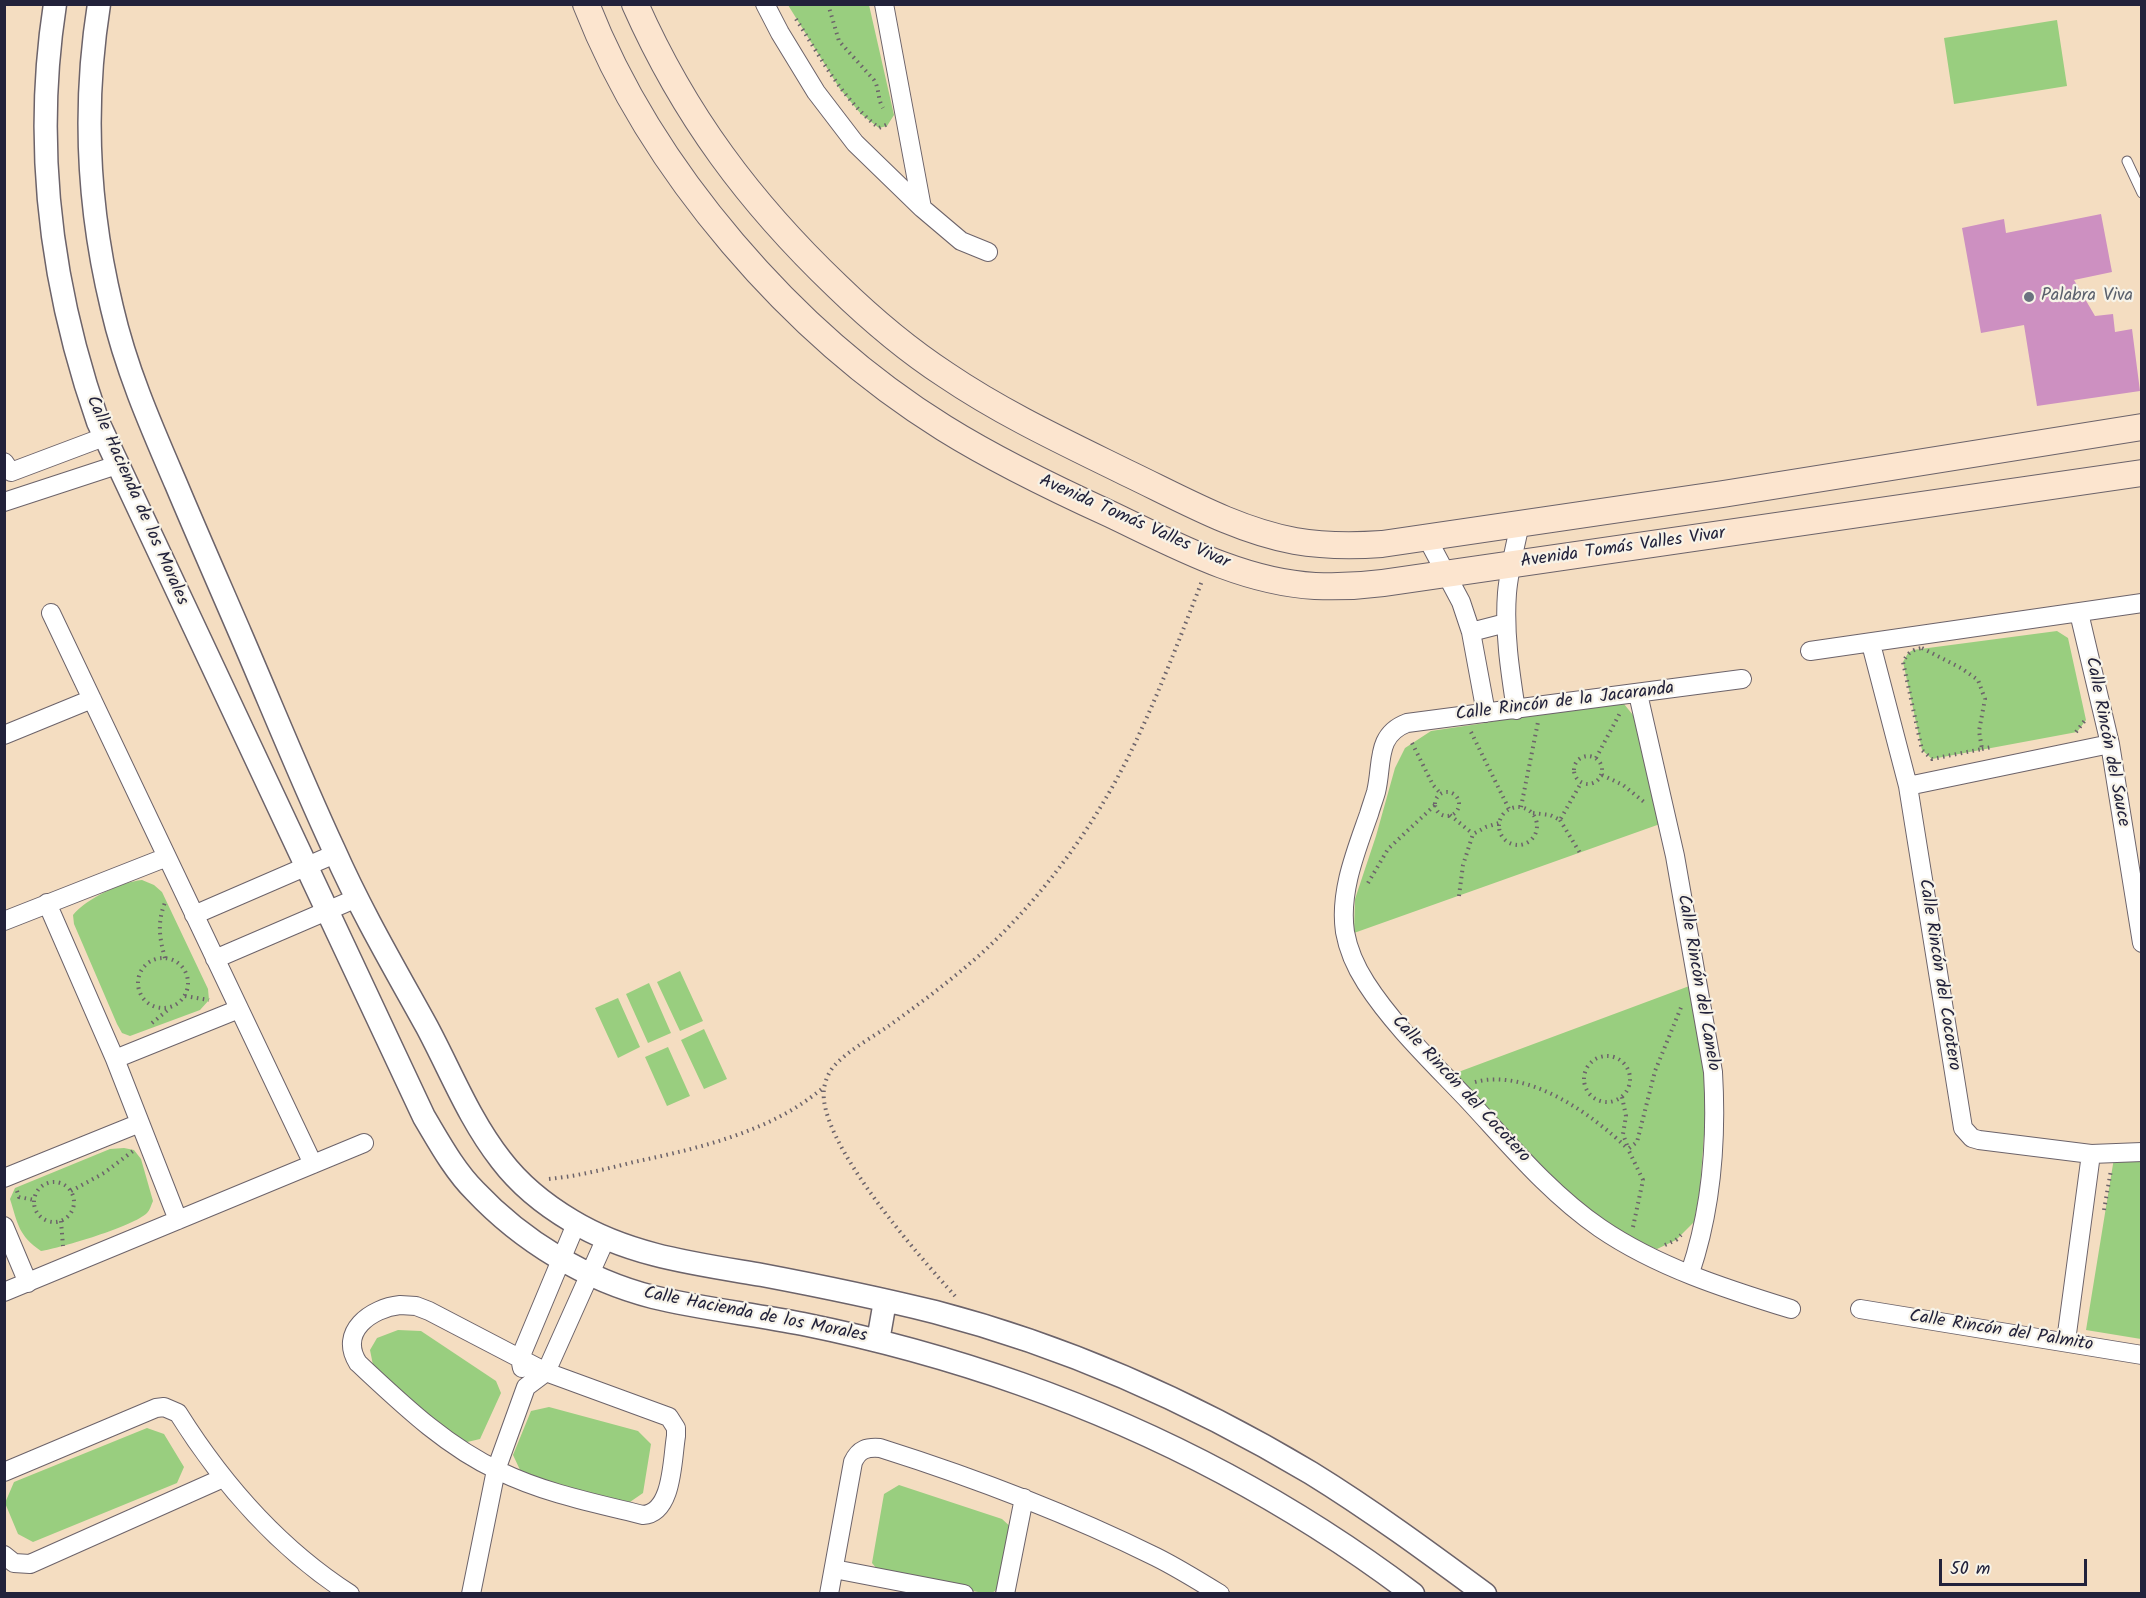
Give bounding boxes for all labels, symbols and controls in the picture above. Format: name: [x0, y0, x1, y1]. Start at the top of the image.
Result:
place label: Palabra Viva: [2041, 286, 2133, 308]
marker: Palabra Viva: [2022, 290, 2036, 304]
street label: Calle Hacienda de los Morales: [80, 393, 192, 609]
street label: Avenida Tomás Valles Vivar: [1035, 471, 1233, 575]
street label: Avenida Tomás Valles Vivar: [1519, 524, 1727, 574]
street label: Calle Rincón del Sauce: [2079, 655, 2133, 829]
street label: Calle Rincón de la Jacaranda: [1455, 679, 1675, 727]
street label: Calle Rincón del Cocotero: [1912, 878, 1964, 1072]
street label: Calle Rincón del Canelo: [1671, 893, 1723, 1073]
street label: Calle Rincón del Cocotero: [1386, 1012, 1534, 1168]
street label: Calle Hacienda de los Morales: [641, 1284, 869, 1348]
street label: Calle Rincón del Palmito: [1908, 1307, 2094, 1357]
scale bar: [1942, 1547, 2090, 1585]
text: 50 m: [1950, 1555, 1990, 1584]

